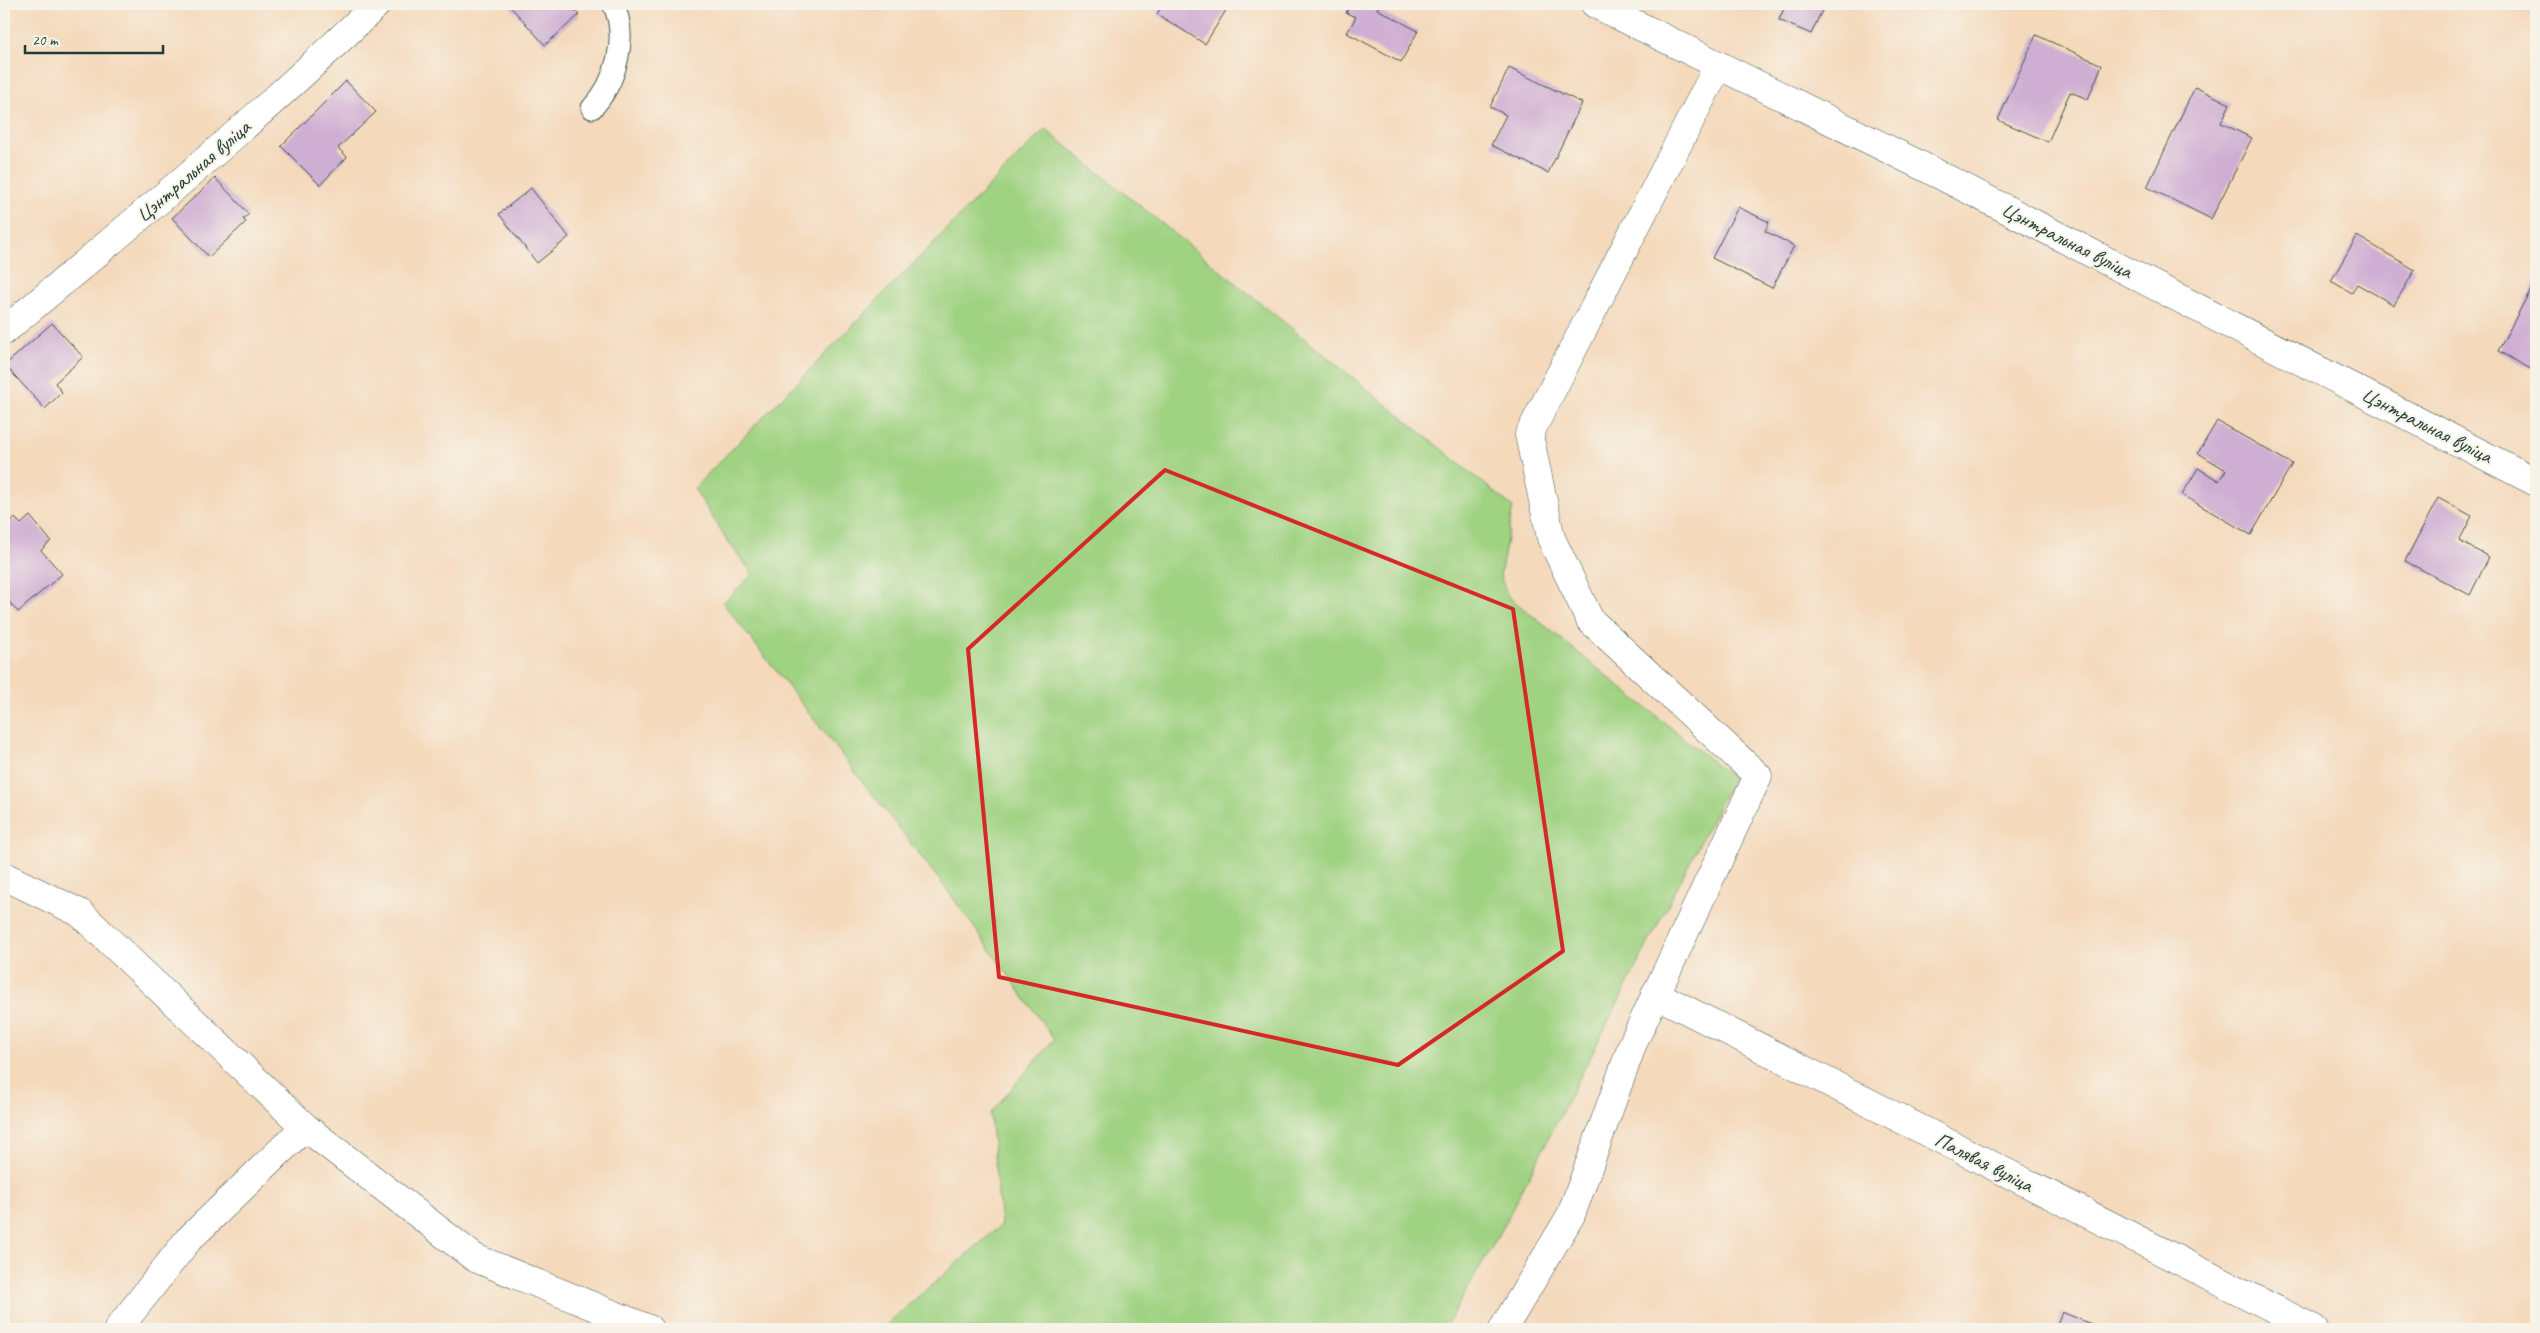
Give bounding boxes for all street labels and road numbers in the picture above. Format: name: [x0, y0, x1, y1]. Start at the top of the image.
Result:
street label: Цэнтральная вуліца: [130, 113, 257, 228]
street label: Цэнтральная вуліца: [1997, 196, 2138, 285]
street label: Цэнтральная вуліца: [2357, 381, 2498, 470]
street label: Палявая вуліца: [1931, 1126, 2039, 1199]

